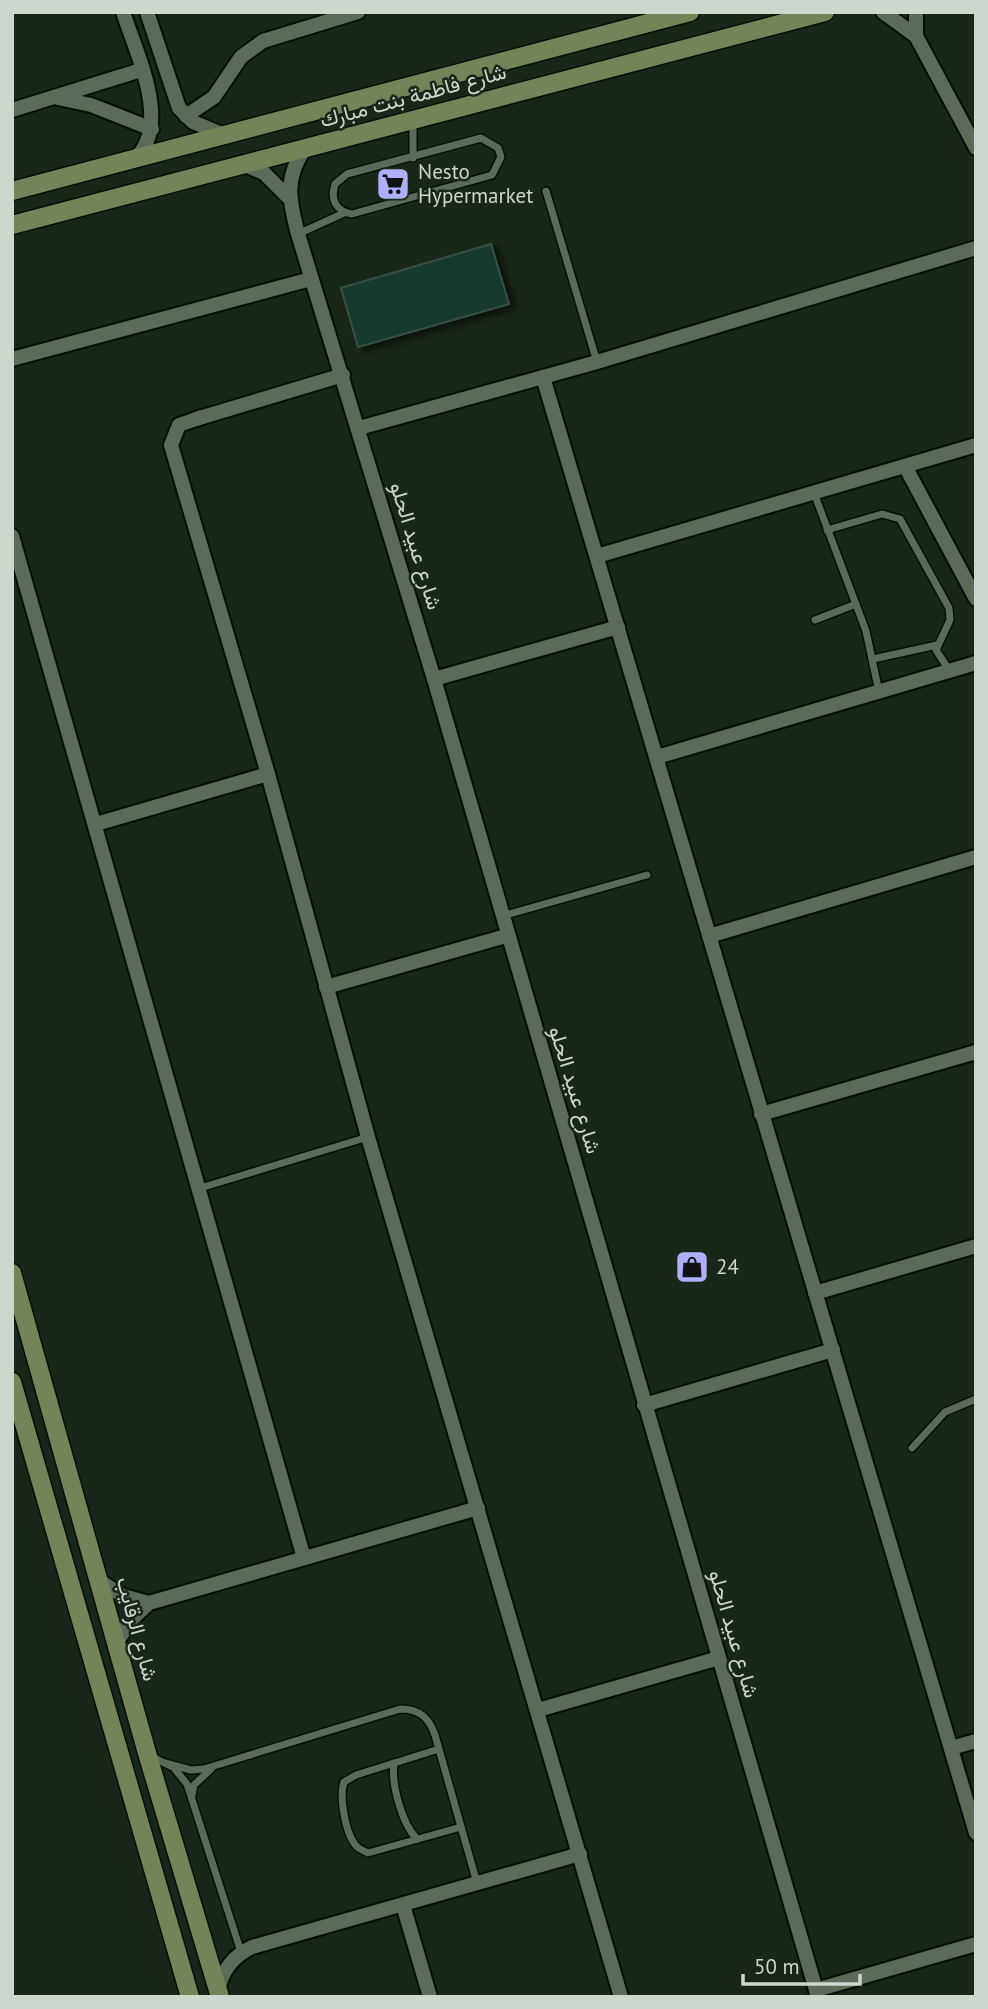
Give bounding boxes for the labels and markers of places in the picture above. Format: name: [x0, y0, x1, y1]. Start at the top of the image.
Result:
place label: Nesto Hypermarket: [418, 158, 533, 209]
supermarket icon: Nesto Hypermarket: [374, 165, 412, 203]
shop icon: 24: [673, 1248, 711, 1286]
place label: 24: [716, 1253, 739, 1280]

